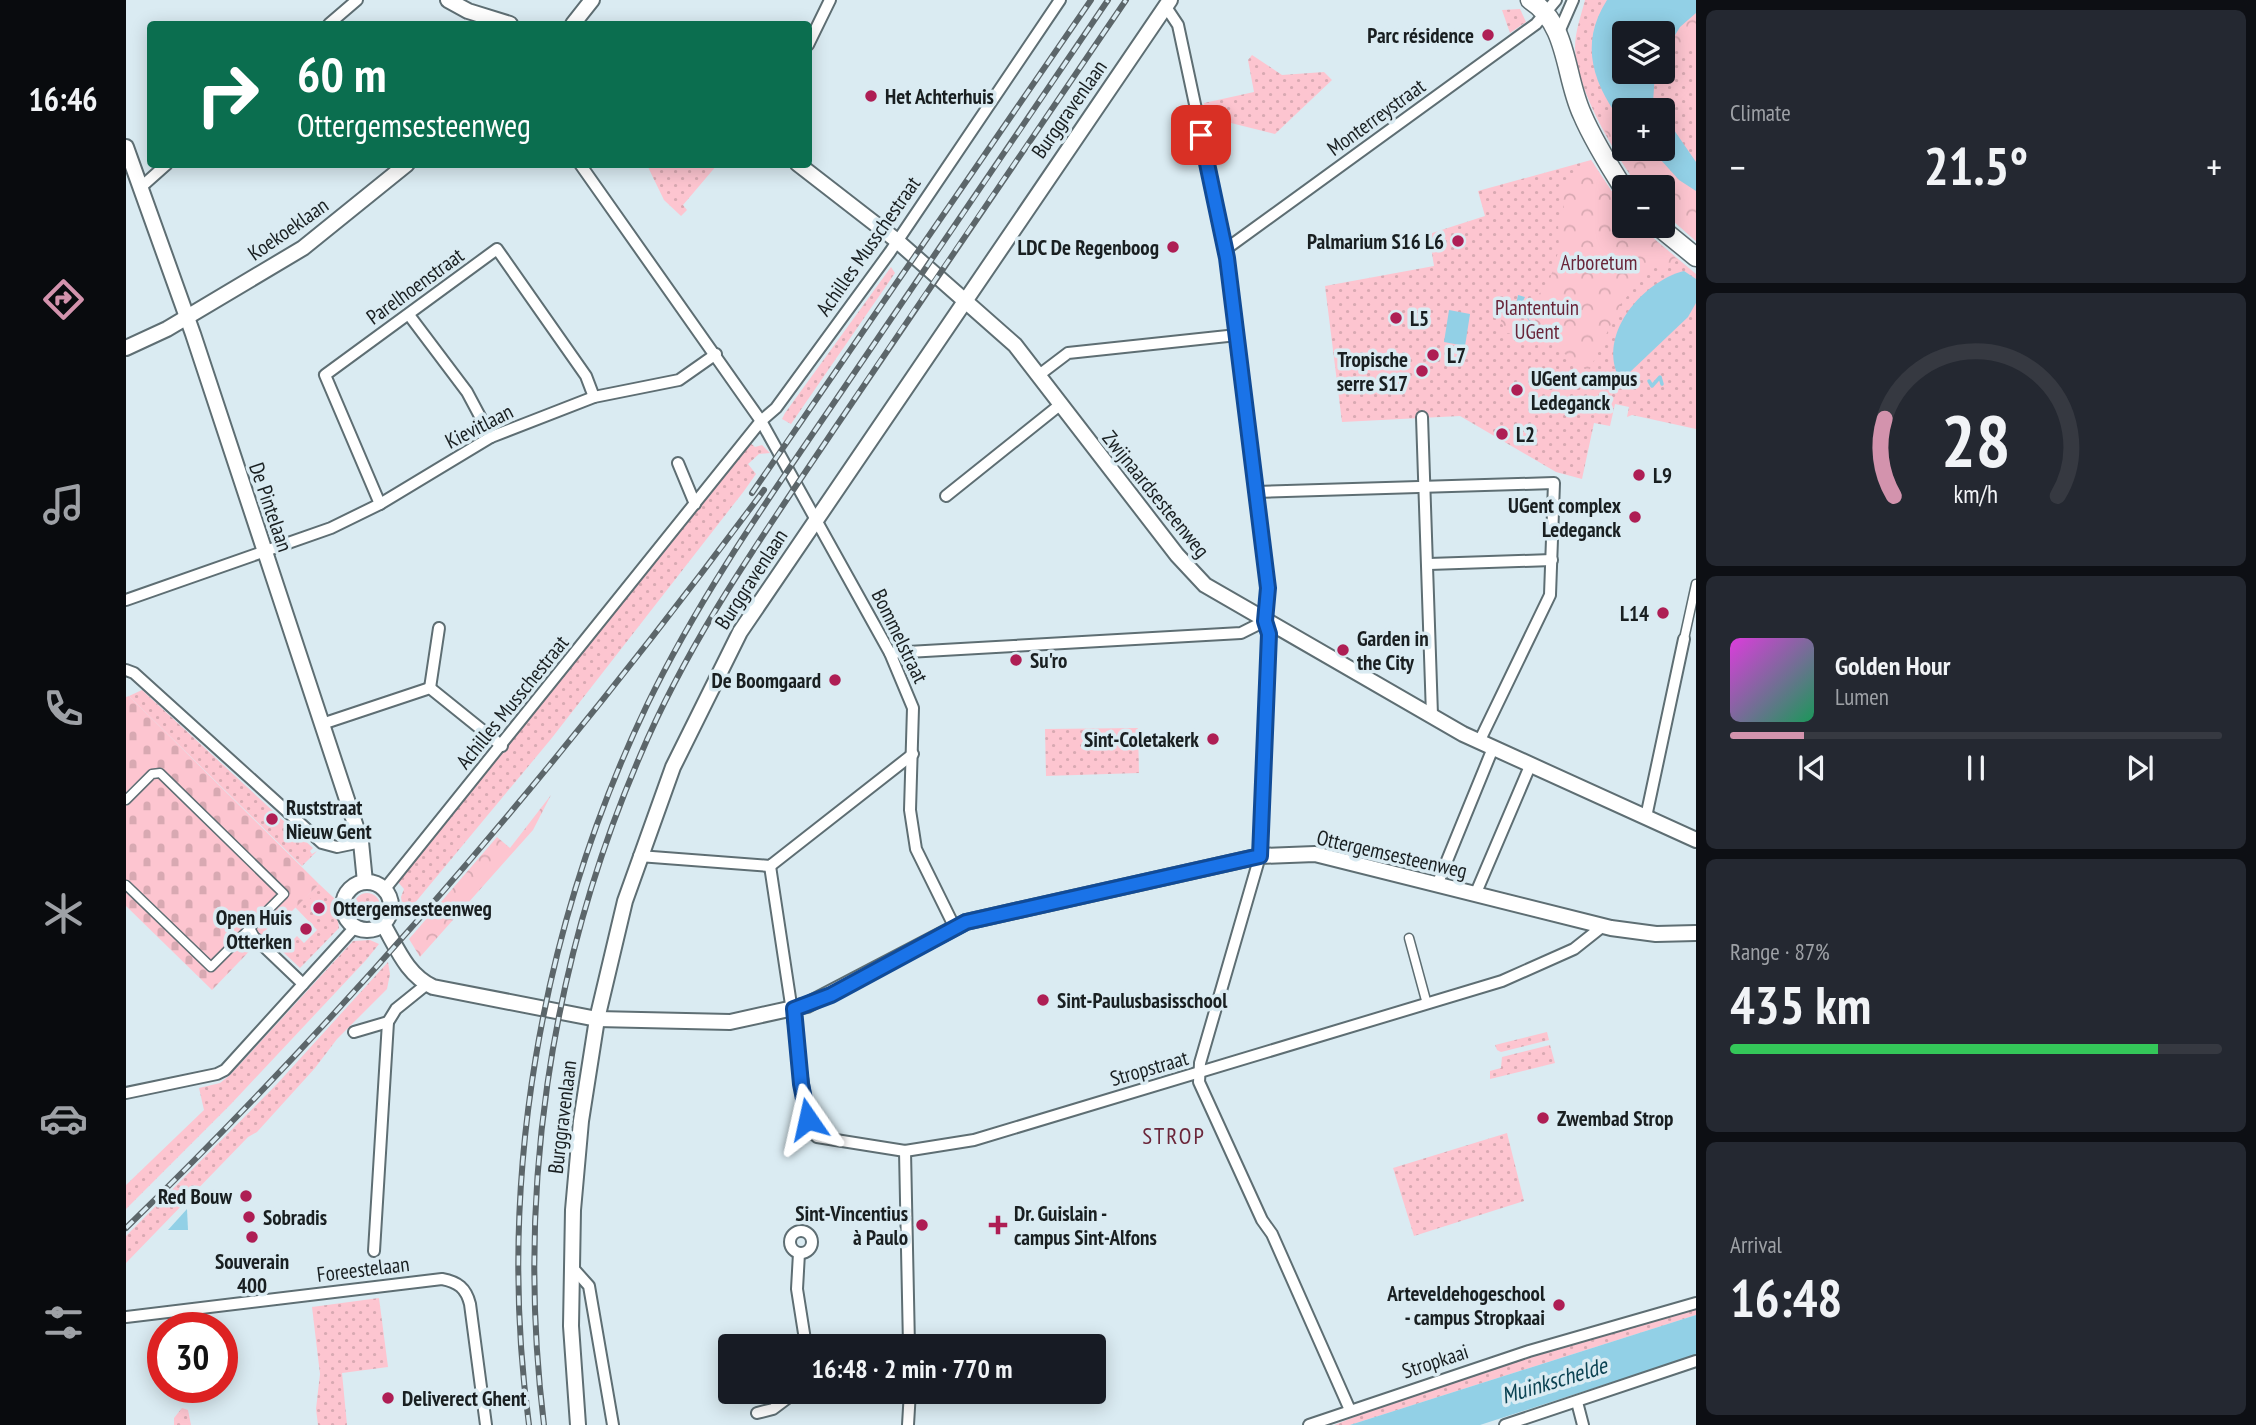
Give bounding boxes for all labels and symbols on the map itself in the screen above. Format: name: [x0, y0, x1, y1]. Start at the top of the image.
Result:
place label: Parc résidence: [1367, 22, 1474, 49]
marker: Parc résidence: [1480, 27, 1496, 43]
street label: Burggravenlaan: [1025, 55, 1113, 163]
street label: Monterreystraat: [1322, 72, 1431, 162]
place label: Het Achterhuis: [885, 83, 994, 110]
marker: Het Achterhuis: [863, 88, 879, 104]
pin: [1171, 105, 1231, 165]
street label: Achilles Musschestraat: [810, 171, 926, 321]
street label: Koekoeklaan: [243, 192, 333, 266]
place label: Palmarium S16 L6: [1307, 228, 1444, 255]
marker: Palmarium S16 L6: [1450, 233, 1466, 249]
place label: LDC De Regenboog: [1017, 234, 1159, 261]
marker: LDC De Regenboog: [1165, 239, 1181, 255]
street label: Parelhoenstraat: [361, 241, 469, 330]
park label: Arboretum: [1561, 249, 1637, 276]
park label: Plantentuin UGent: [1495, 294, 1579, 345]
place label: L5: [1410, 305, 1429, 332]
marker: L5: [1388, 310, 1404, 326]
place label: L7: [1447, 342, 1466, 369]
place label: Tropische serre S17: [1337, 346, 1408, 397]
marker: L7: [1425, 347, 1441, 363]
marker: Tropische serre S17: [1414, 363, 1430, 379]
place label: UGent campus Ledeganck: [1531, 365, 1637, 416]
marker: UGent campus Ledeganck: [1509, 382, 1525, 398]
street label: Kievitlaan: [441, 397, 517, 455]
place label: L2: [1516, 421, 1535, 448]
street label: Zwijnaardsesteenweg: [1096, 425, 1216, 563]
marker: L2: [1494, 426, 1510, 442]
street label: De Pintelaan: [243, 459, 299, 555]
place label: L9: [1653, 462, 1672, 489]
marker: L9: [1631, 467, 1647, 483]
place label: UGent complex Ledeganck: [1508, 492, 1622, 543]
marker: UGent complex Ledeganck: [1627, 509, 1643, 525]
street label: Burggravenlaan: [709, 524, 793, 634]
street label: Bommelstraat: [866, 585, 934, 688]
place label: L14: [1620, 600, 1649, 627]
marker: L14: [1655, 605, 1671, 621]
place label: Garden in the City: [1357, 625, 1429, 676]
street label: Achilles Musschestraat: [450, 630, 574, 774]
marker: Garden in the City: [1335, 642, 1351, 658]
place label: Su'ro: [1030, 647, 1067, 674]
marker: Su'ro: [1008, 652, 1024, 668]
place label: De Boomgaard: [711, 667, 821, 694]
marker: De Boomgaard: [827, 672, 843, 688]
place label: Sint-Coletakerk: [1084, 726, 1199, 753]
marker: Sint-Coletakerk: [1205, 731, 1221, 747]
place label: Ruststraat Nieuw Gent: [286, 794, 372, 845]
marker: Ruststraat Nieuw Gent: [264, 811, 280, 827]
street label: Ottergemsesteenweg: [1314, 824, 1470, 884]
place label: Ottergemsesteenweg: [333, 895, 492, 922]
marker: Ottergemsesteenweg: [311, 900, 327, 916]
place label: Open Huis Otterken: [216, 904, 292, 955]
marker: Open Huis Otterken: [298, 921, 314, 937]
place label: Sint-Paulusbasisschool: [1057, 987, 1228, 1014]
marker: Sint-Paulusbasisschool: [1035, 992, 1051, 1008]
street label: Stropstraat: [1107, 1044, 1191, 1092]
street label: Burggravenlaan: [542, 1059, 582, 1175]
position arrow: [771, 1082, 845, 1156]
place label: Zwembad Strop: [1557, 1105, 1673, 1132]
marker: Zwembad Strop: [1535, 1110, 1551, 1126]
district label: STROP: [1142, 1121, 1206, 1150]
place label: Red Bouw: [158, 1183, 232, 1210]
marker: Red Bouw: [238, 1188, 254, 1204]
place label: Sint-Vincentius à Paulo: [795, 1200, 908, 1251]
place label: Dr. Guislain - campus Sint-Alfons: [1014, 1200, 1157, 1251]
place label: Sobradis: [263, 1204, 327, 1231]
marker: Sobradis: [241, 1209, 257, 1225]
marker: Dr. Guislain - campus Sint-Alfons: [988, 1215, 1008, 1235]
marker: Sint-Vincentius à Paulo: [914, 1217, 930, 1233]
marker: Souverain 400: [244, 1229, 260, 1245]
place label: Souverain 400: [215, 1248, 289, 1299]
street label: Foreestelaan: [315, 1250, 411, 1288]
place label: Arteveldehogeschool - campus Stropkaai: [1386, 1280, 1546, 1331]
marker: Arteveldehogeschool - campus Stropkaai: [1551, 1297, 1567, 1313]
speed limit sign: 30: [147, 1312, 238, 1403]
street label: Stropkaai: [1398, 1338, 1472, 1384]
water label: Muinkschelde: [1498, 1350, 1612, 1410]
place label: Deliverect Ghent: [402, 1385, 526, 1412]
marker: Deliverect Ghent: [380, 1390, 396, 1406]

